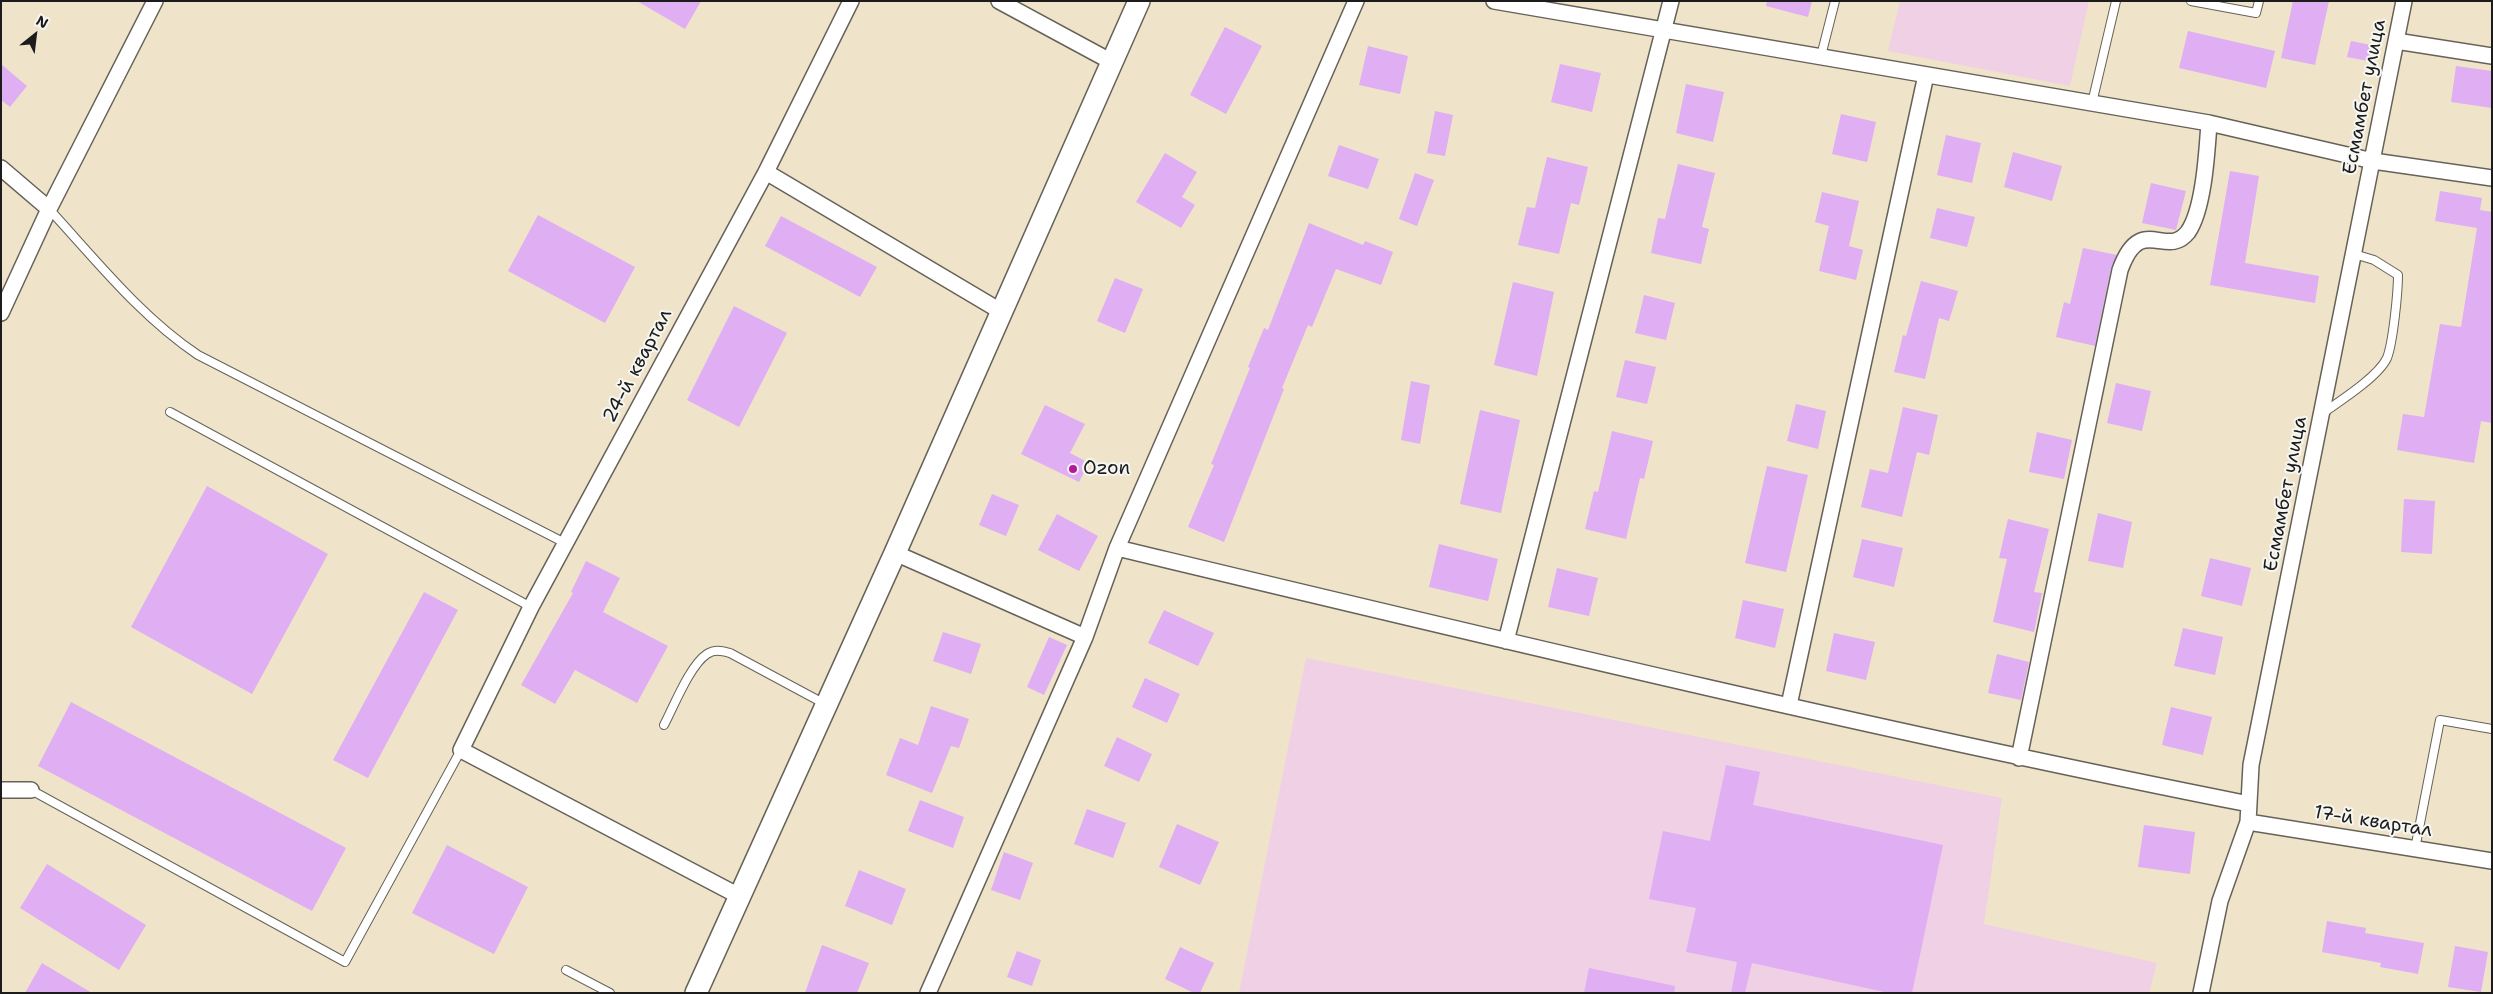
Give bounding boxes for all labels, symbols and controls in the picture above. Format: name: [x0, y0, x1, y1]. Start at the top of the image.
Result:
north arrow: [10, 10, 60, 60]
text: N: [33, 11, 51, 32]
street label: Есмамбет улица: [2339, 18, 2391, 176]
street label: 24-й квартал: [598, 305, 678, 427]
street label: Есмамбет улица: [2260, 415, 2312, 573]
place label: Ozon: [1083, 458, 1130, 480]
marker: Ozon: [1067, 463, 1079, 475]
street label: 17-й квартал: [2312, 801, 2434, 843]

